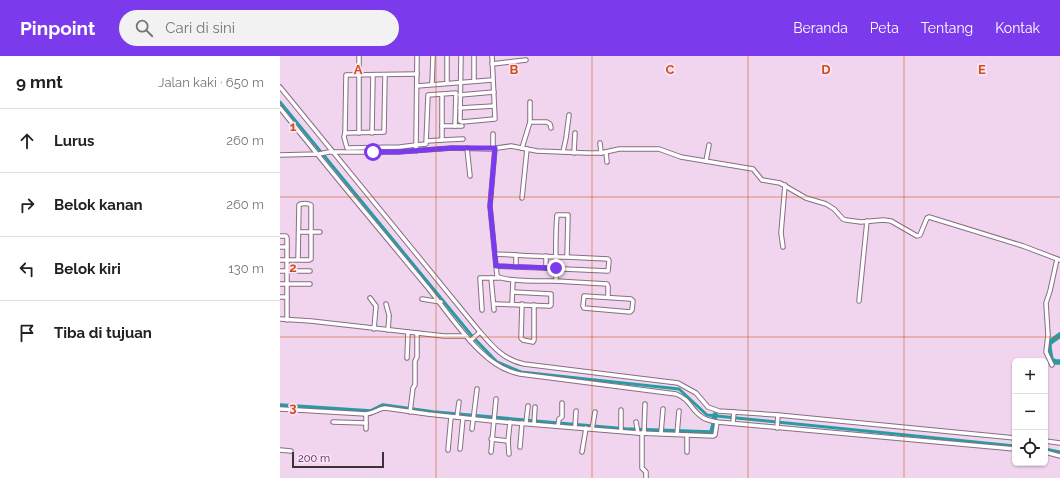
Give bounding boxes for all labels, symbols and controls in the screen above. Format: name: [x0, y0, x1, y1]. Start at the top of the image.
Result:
search box: [119, 10, 399, 46]
text: Pinpoint: [20, 17, 95, 39]
icon: search: [133, 17, 155, 39]
text: Cari di sini: [165, 19, 235, 37]
text: Beranda: [793, 20, 848, 36]
text: Peta: [870, 20, 899, 36]
text: Tentang: [921, 20, 973, 36]
text: Kontak: [995, 20, 1040, 36]
text: A: [354, 62, 363, 77]
text: B: [510, 62, 519, 77]
text: C: [666, 62, 675, 77]
text: D: [821, 62, 831, 77]
text: E: [978, 62, 986, 77]
text: 9 mnt: [16, 72, 63, 92]
text: Jalan kaki · 650 m: [158, 75, 264, 90]
text: 1: [290, 119, 297, 134]
icon: ahead: [16, 130, 38, 152]
text: Lurus: [54, 132, 95, 150]
text: 260 m: [226, 133, 264, 148]
route start: [364, 143, 382, 161]
icon: right: [16, 194, 38, 216]
text: Belok kanan: [54, 196, 143, 214]
text: 260 m: [226, 197, 264, 212]
icon: left: [16, 258, 38, 280]
route end: [547, 259, 565, 277]
text: Belok kiri: [54, 260, 121, 278]
text: 2: [289, 260, 297, 275]
text: 130 m: [228, 261, 264, 276]
icon: arrive: [16, 322, 38, 344]
text: Tiba di tujuan: [54, 324, 152, 342]
map controls: [1012, 358, 1048, 466]
button: +: [1012, 358, 1048, 394]
button: −: [1012, 394, 1048, 430]
text: 3: [289, 400, 297, 415]
button: locate: [1012, 430, 1048, 466]
scale bar: [292, 450, 384, 469]
text: 200 m: [298, 452, 330, 465]

